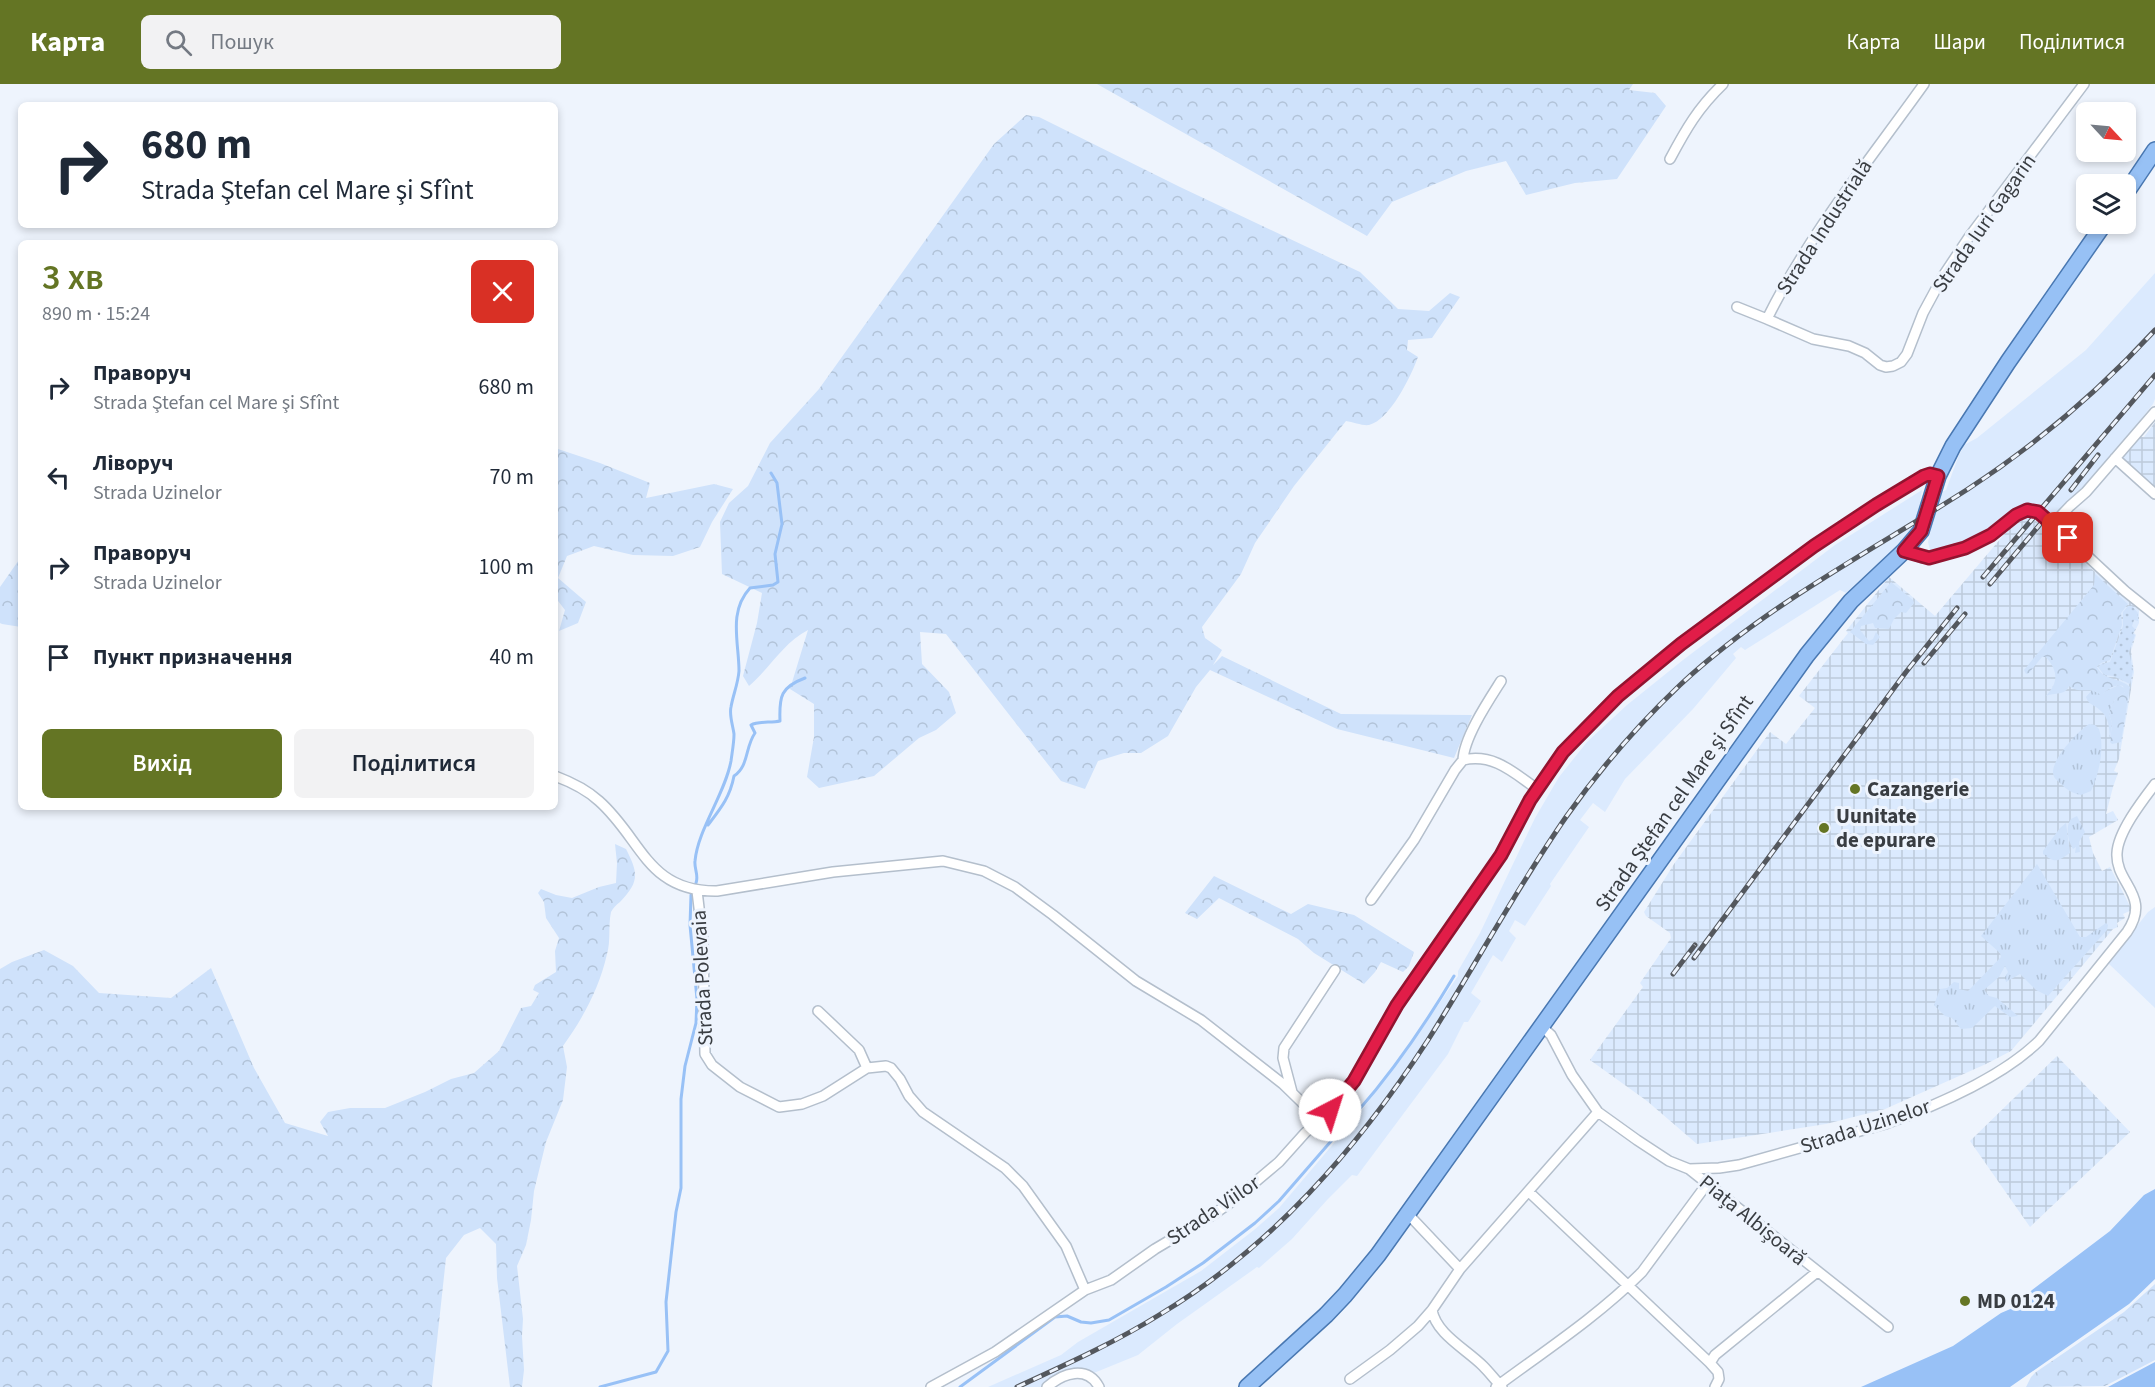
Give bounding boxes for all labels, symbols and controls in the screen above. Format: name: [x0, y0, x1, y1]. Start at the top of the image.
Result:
search box: [141, 15, 561, 69]
text: Карта: [30, 22, 105, 62]
icon: search: [162, 26, 195, 59]
text: Пошук: [210, 26, 274, 58]
text: Карта: [1847, 27, 1900, 57]
text: Шари: [1933, 27, 1986, 57]
text: Поділитися: [2019, 27, 2125, 57]
north arrow: [2076, 102, 2136, 162]
map controls: [2076, 102, 2136, 234]
text: 680 m: [141, 115, 252, 175]
icon: right: [42, 126, 120, 204]
street label: Strada Iuri Gagarin: [1925, 147, 2043, 299]
street label: Strada Industrială: [1769, 153, 1879, 301]
text: Strada Ştefan cel Mare şi Sfînt: [141, 171, 474, 210]
button: layers: [2076, 174, 2136, 234]
text: 3 хв: [42, 252, 104, 303]
button: close: [471, 260, 534, 323]
text: 890 m · 15:24: [42, 300, 150, 328]
text: Праворуч: [93, 357, 191, 389]
icon: right: [42, 371, 75, 404]
text: 680 m: [479, 371, 534, 403]
text: Strada Ştefan cel Mare şi Sfînt: [93, 389, 339, 417]
text: Ліворуч: [93, 447, 173, 479]
icon: left: [42, 461, 75, 494]
text: 70 m: [489, 461, 534, 493]
text: Strada Uzinelor: [93, 479, 222, 507]
pin: [2042, 512, 2093, 563]
icon: arrive: [2051, 521, 2084, 554]
text: Праворуч: [93, 537, 191, 569]
icon: right: [42, 551, 75, 584]
text: 100 m: [479, 551, 534, 583]
text: Strada Uzinelor: [93, 569, 222, 597]
icon: arrive: [42, 641, 75, 674]
text: Пункт призначення: [93, 641, 293, 673]
text: 40 m: [489, 641, 534, 673]
street label: Strada Ştefan cel Mare şi Sfînt: [1588, 688, 1760, 918]
button: Вихід: [42, 729, 282, 798]
button: Поділитися: [294, 729, 534, 798]
place label: Cazangerie: [1867, 774, 1970, 804]
marker: Cazangerie: [1848, 782, 1862, 796]
place label: Uunitate de epurare: [1836, 801, 1936, 855]
marker: Uunitate de epurare: [1817, 821, 1831, 835]
street label: Strada Polevaia: [683, 909, 721, 1047]
position arrow: [1298, 1078, 1362, 1142]
street label: Strada Uzinelor: [1796, 1091, 1935, 1161]
street label: Strada Viilor: [1160, 1167, 1266, 1252]
street label: Piața Albișoară: [1693, 1167, 1813, 1273]
place label: MD 0124: [1977, 1286, 2055, 1316]
marker: MD 0124: [1958, 1294, 1972, 1308]

